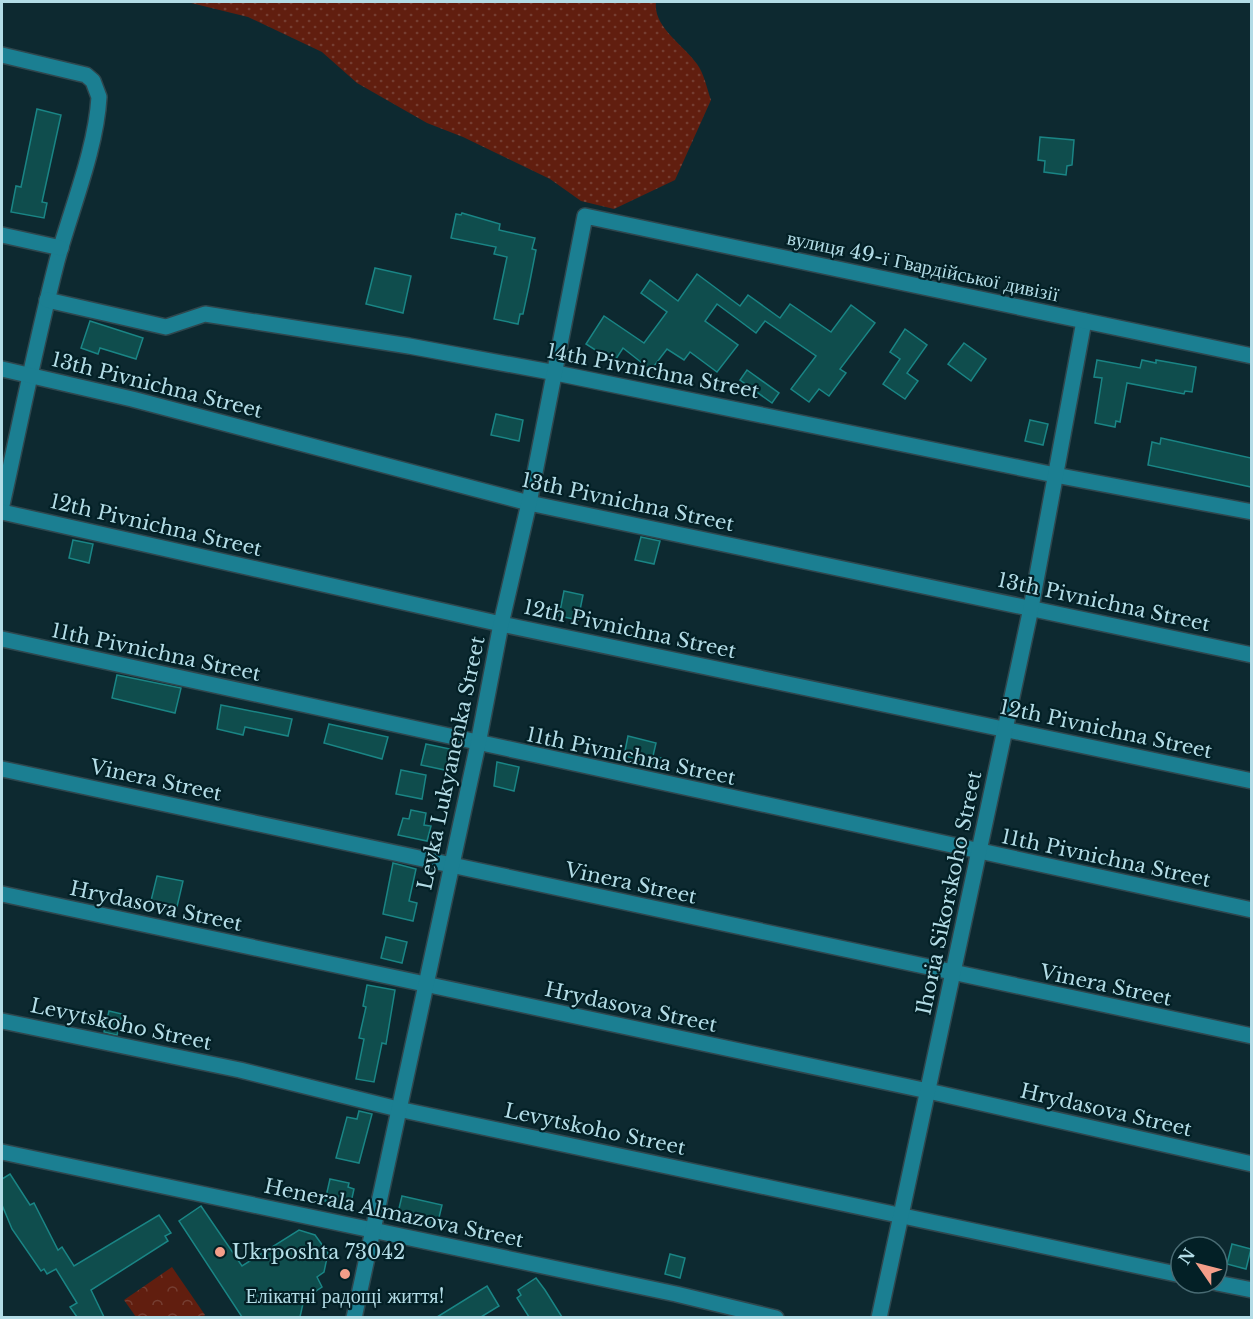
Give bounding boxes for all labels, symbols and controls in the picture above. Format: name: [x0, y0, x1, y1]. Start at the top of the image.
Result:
street label: вулиця 49-ї Гвардійської дивізії: [785, 225, 1062, 307]
street label: 14th Pivnichna Street: [545, 339, 762, 403]
street label: 13th Pivnichna Street: [49, 347, 265, 423]
street label: 13th Pivnichna Street: [520, 468, 737, 536]
street label: 12th Pivnichna Street: [48, 489, 265, 561]
street label: 13th Pivnichna Street: [996, 568, 1213, 636]
street label: 12th Pivnichna Street: [522, 595, 739, 663]
street label: 11th Pivnichna Street: [49, 618, 263, 686]
street label: Levka Lukyanenka Street: [412, 634, 490, 892]
street label: 12th Pivnichna Street: [998, 695, 1215, 763]
street label: 11th Pivnichna Street: [524, 722, 738, 790]
street label: Vinera Street: [87, 754, 224, 806]
street label: Ihoria Sikorskoho Street: [911, 769, 987, 1017]
street label: 11th Pivnichna Street: [999, 824, 1213, 892]
street label: Vinera Street: [562, 857, 699, 909]
street label: Hrydasova Street: [68, 876, 245, 936]
street label: Vinera Street: [1037, 959, 1174, 1011]
street label: Hrydasova Street: [543, 977, 720, 1037]
street label: Levytskoho Street: [28, 993, 214, 1055]
street label: Hrydasova Street: [1018, 1079, 1195, 1142]
street label: Levytskoho Street: [502, 1098, 688, 1160]
street label: Henerala Almazova Street: [262, 1174, 526, 1252]
north arrow: [1169, 1235, 1229, 1295]
place label: Ukrposhta 73042: [232, 1240, 405, 1264]
text: N: [1174, 1244, 1199, 1268]
marker: Ukrposhta 73042: [213, 1245, 227, 1259]
marker: Елікатні радощі життя!: [338, 1267, 352, 1281]
place label: Елікатні радощі життя!: [245, 1284, 445, 1308]

